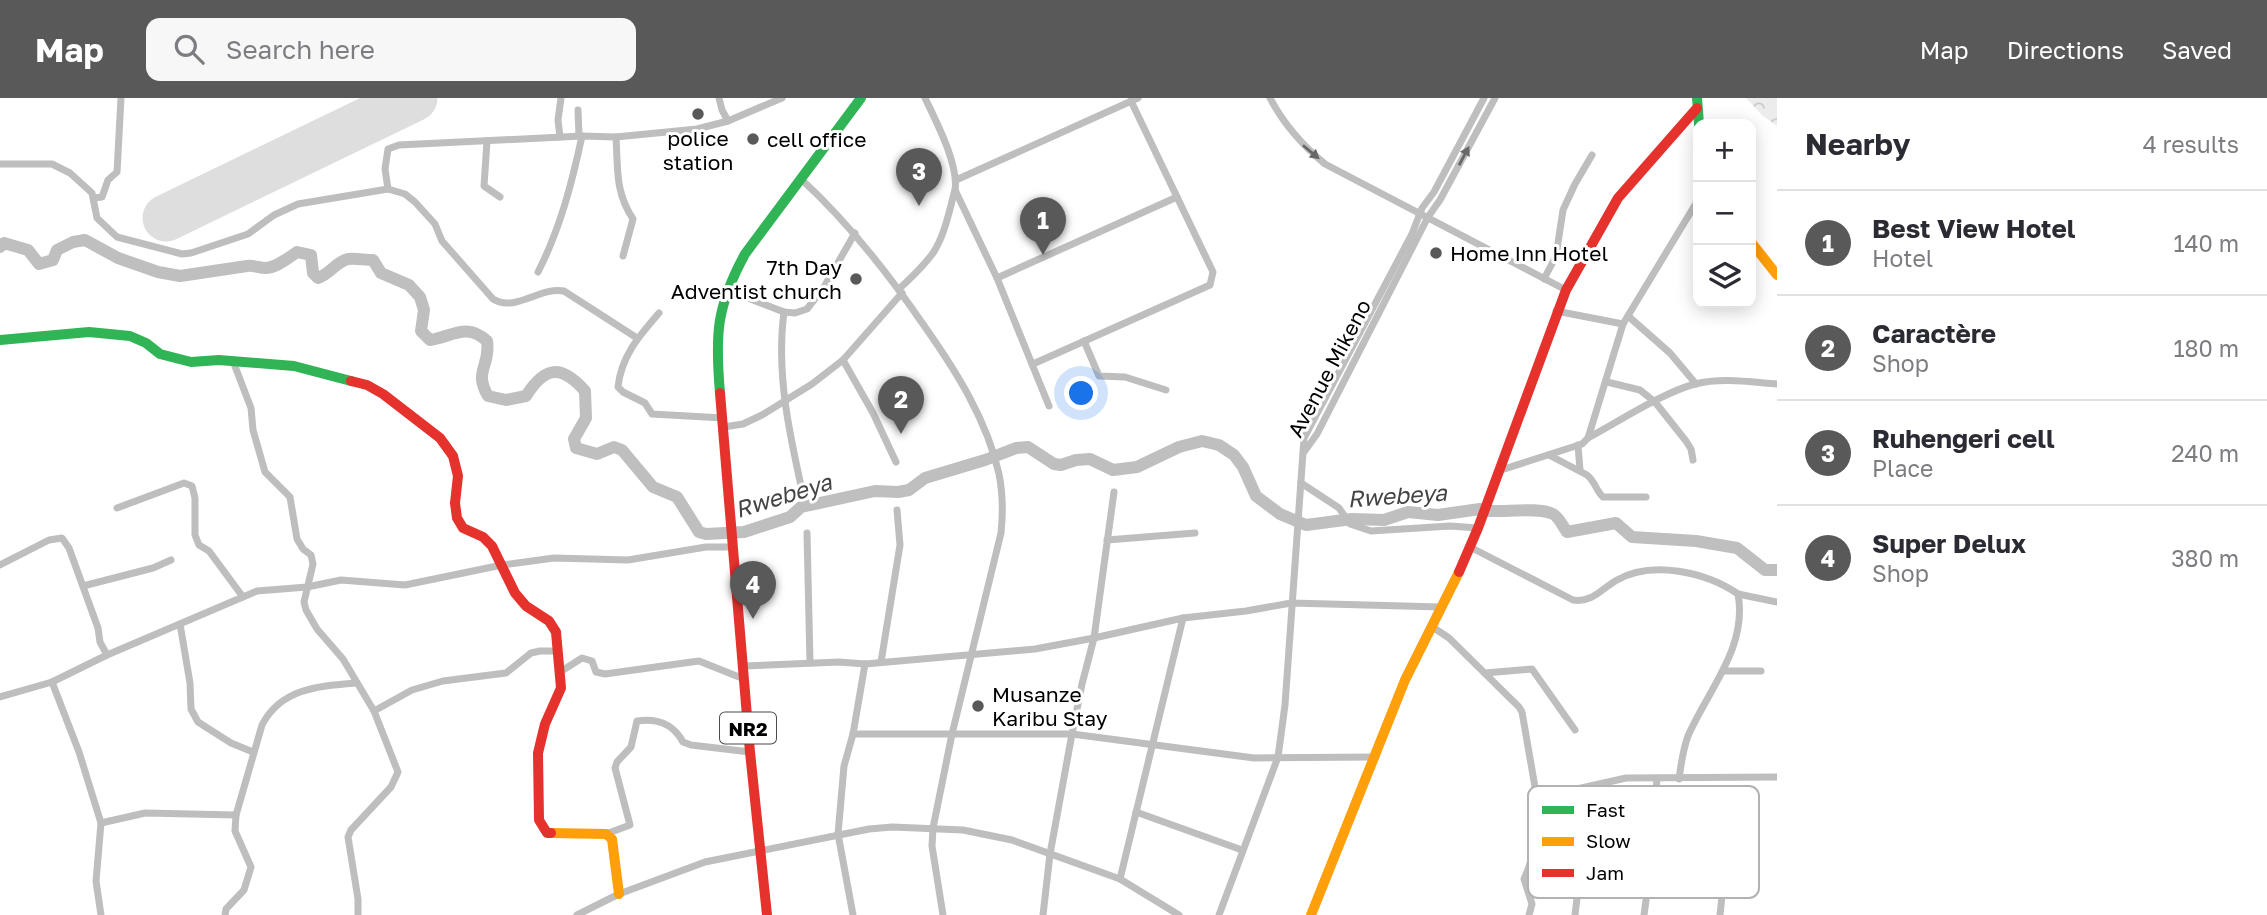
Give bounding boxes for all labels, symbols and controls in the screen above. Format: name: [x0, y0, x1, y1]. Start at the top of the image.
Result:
search box: [146, 18, 636, 81]
text: Map: [35, 30, 104, 69]
icon: search: [170, 30, 208, 68]
text: Search here: [226, 34, 375, 65]
text: Map: [1920, 35, 1969, 64]
text: Directions: [2007, 35, 2124, 64]
text: Saved: [2162, 35, 2232, 64]
marker: police station: [690, 106, 706, 122]
map controls: [1693, 119, 1756, 308]
button: +: [1693, 119, 1756, 182]
place label: police station: [663, 125, 733, 175]
place label: cell office: [767, 126, 867, 152]
text: Nearby: [1805, 126, 1910, 162]
text: 4 results: [2143, 130, 2239, 158]
marker: cell office: [745, 131, 761, 147]
one-way arrow: [1302, 144, 1319, 159]
one-way arrow: [1458, 146, 1469, 166]
pin: 3: [896, 148, 942, 206]
button: −: [1693, 182, 1756, 245]
pin: 1: [1020, 197, 1066, 255]
text: Best View Hotel: [1872, 213, 2076, 244]
text: 1: [1822, 229, 1834, 257]
text: 140 m: [2173, 229, 2239, 257]
place label: Home Inn Hotel: [1450, 240, 1608, 266]
text: Hotel: [1872, 244, 1933, 272]
marker: Home Inn Hotel: [1428, 245, 1444, 261]
button: layers: [1693, 245, 1756, 308]
place label: 7th Day Adventist church: [671, 254, 842, 304]
marker: 7th Day Adventist church: [848, 271, 864, 287]
street label: Avenue Mikeno: [1282, 295, 1376, 441]
text: Caractère: [1872, 318, 1996, 349]
text: 2: [1821, 334, 1835, 362]
text: 180 m: [2173, 334, 2239, 362]
text: Shop: [1872, 349, 1929, 377]
pin: 2: [878, 376, 924, 434]
your location: [1064, 376, 1098, 410]
text: Ruhengeri cell: [1872, 423, 2055, 454]
text: 3: [1821, 439, 1835, 467]
text: 240 m: [2171, 439, 2239, 467]
text: Place: [1872, 454, 1933, 482]
water label: Rwebeya: [731, 467, 836, 523]
water label: Rwebeya: [1346, 477, 1449, 512]
text: Super Delux: [1872, 528, 2026, 559]
text: 4: [1821, 544, 1835, 572]
text: 380 m: [2171, 544, 2239, 572]
text: Shop: [1872, 559, 1929, 587]
pin: 4: [730, 561, 776, 619]
place label: Musanze Karibu Stay: [992, 681, 1108, 731]
marker: Musanze Karibu Stay: [970, 698, 986, 714]
road number: NR2: [720, 712, 776, 744]
legend: [1528, 786, 1759, 898]
text: Fast: [1586, 798, 1625, 821]
text: Slow: [1586, 829, 1631, 852]
text: Jam: [1586, 861, 1624, 884]

